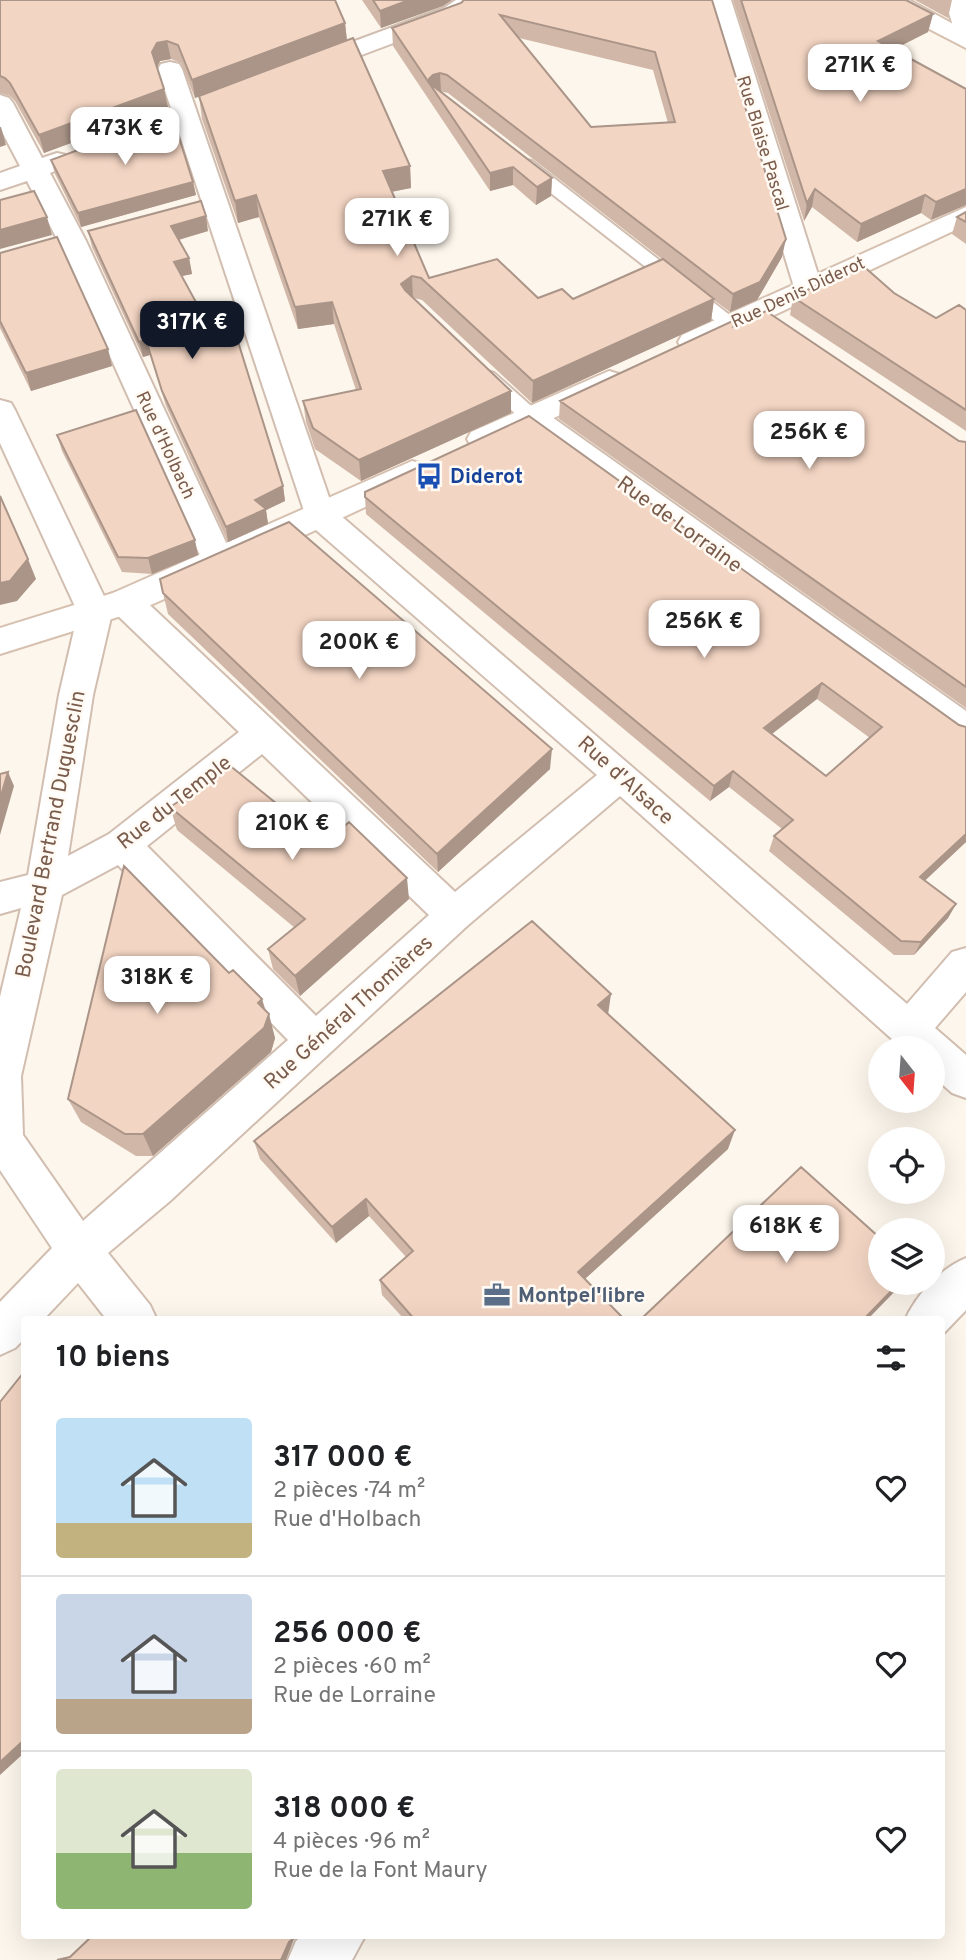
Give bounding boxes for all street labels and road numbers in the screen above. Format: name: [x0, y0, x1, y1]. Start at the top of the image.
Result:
street label: Rue Blaise Pascal: [730, 73, 793, 214]
street label: Rue Denis Diderot: [728, 252, 869, 334]
street label: Rue d'Holbach: [130, 388, 200, 503]
street label: Rue de Lorraine: [611, 471, 747, 580]
street label: Boulevard Bertrand Duguesclin: [10, 688, 93, 980]
street label: Rue d'Alsace: [571, 731, 679, 832]
street label: Rue du Temple: [112, 750, 238, 856]
street label: Rue Général Thomières: [259, 930, 439, 1096]

